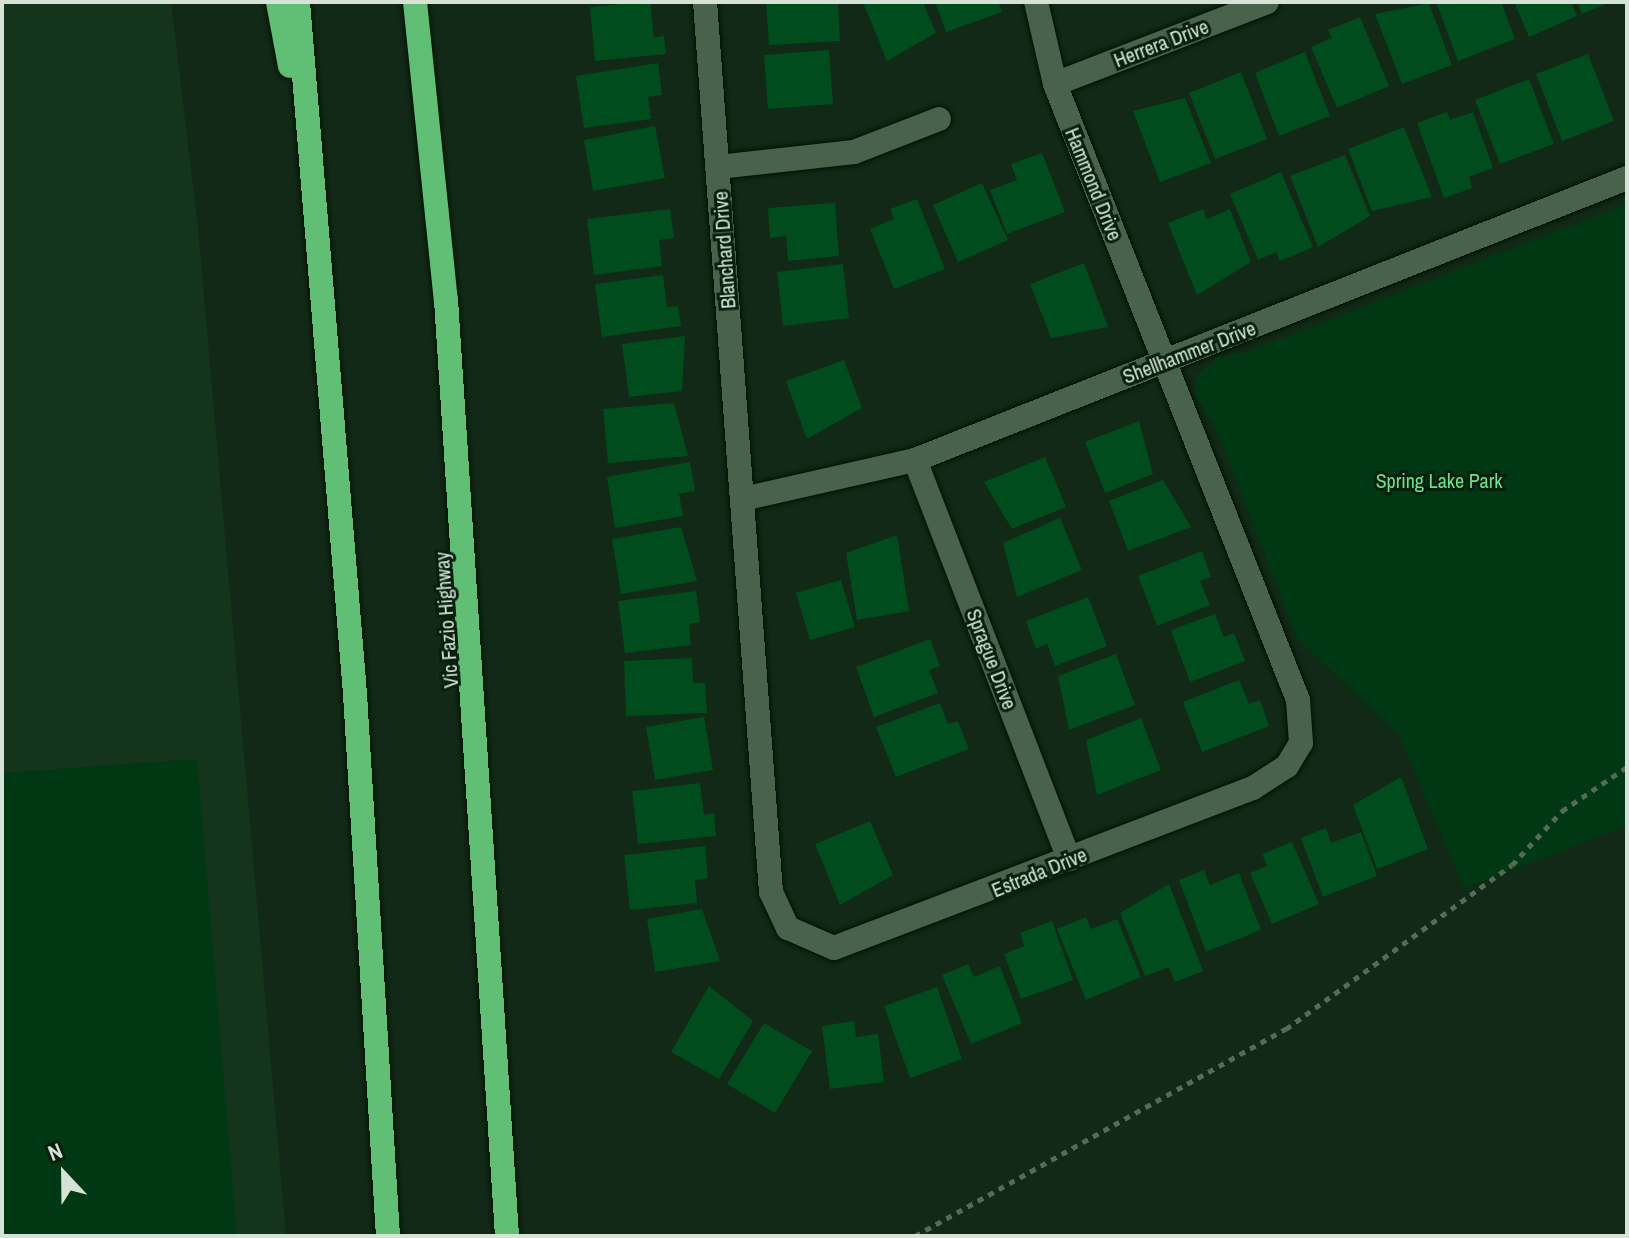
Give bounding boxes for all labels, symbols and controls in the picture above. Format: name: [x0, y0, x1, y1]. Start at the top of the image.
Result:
street label: Herrera Drive: [1110, 14, 1212, 72]
street label: Hammond Drive: [1061, 124, 1127, 244]
street label: Blanchard Drive: [708, 191, 740, 309]
street label: Shellhammer Drive: [1119, 316, 1259, 388]
park label: Spring Lake Park: [1376, 468, 1502, 492]
street label: Vic Fazio Highway: [429, 551, 463, 689]
street label: Sprague Drive: [962, 605, 1022, 713]
street label: Estrada Drive: [988, 842, 1090, 902]
north arrow: [24, 1134, 104, 1214]
text: N: [43, 1135, 67, 1168]

